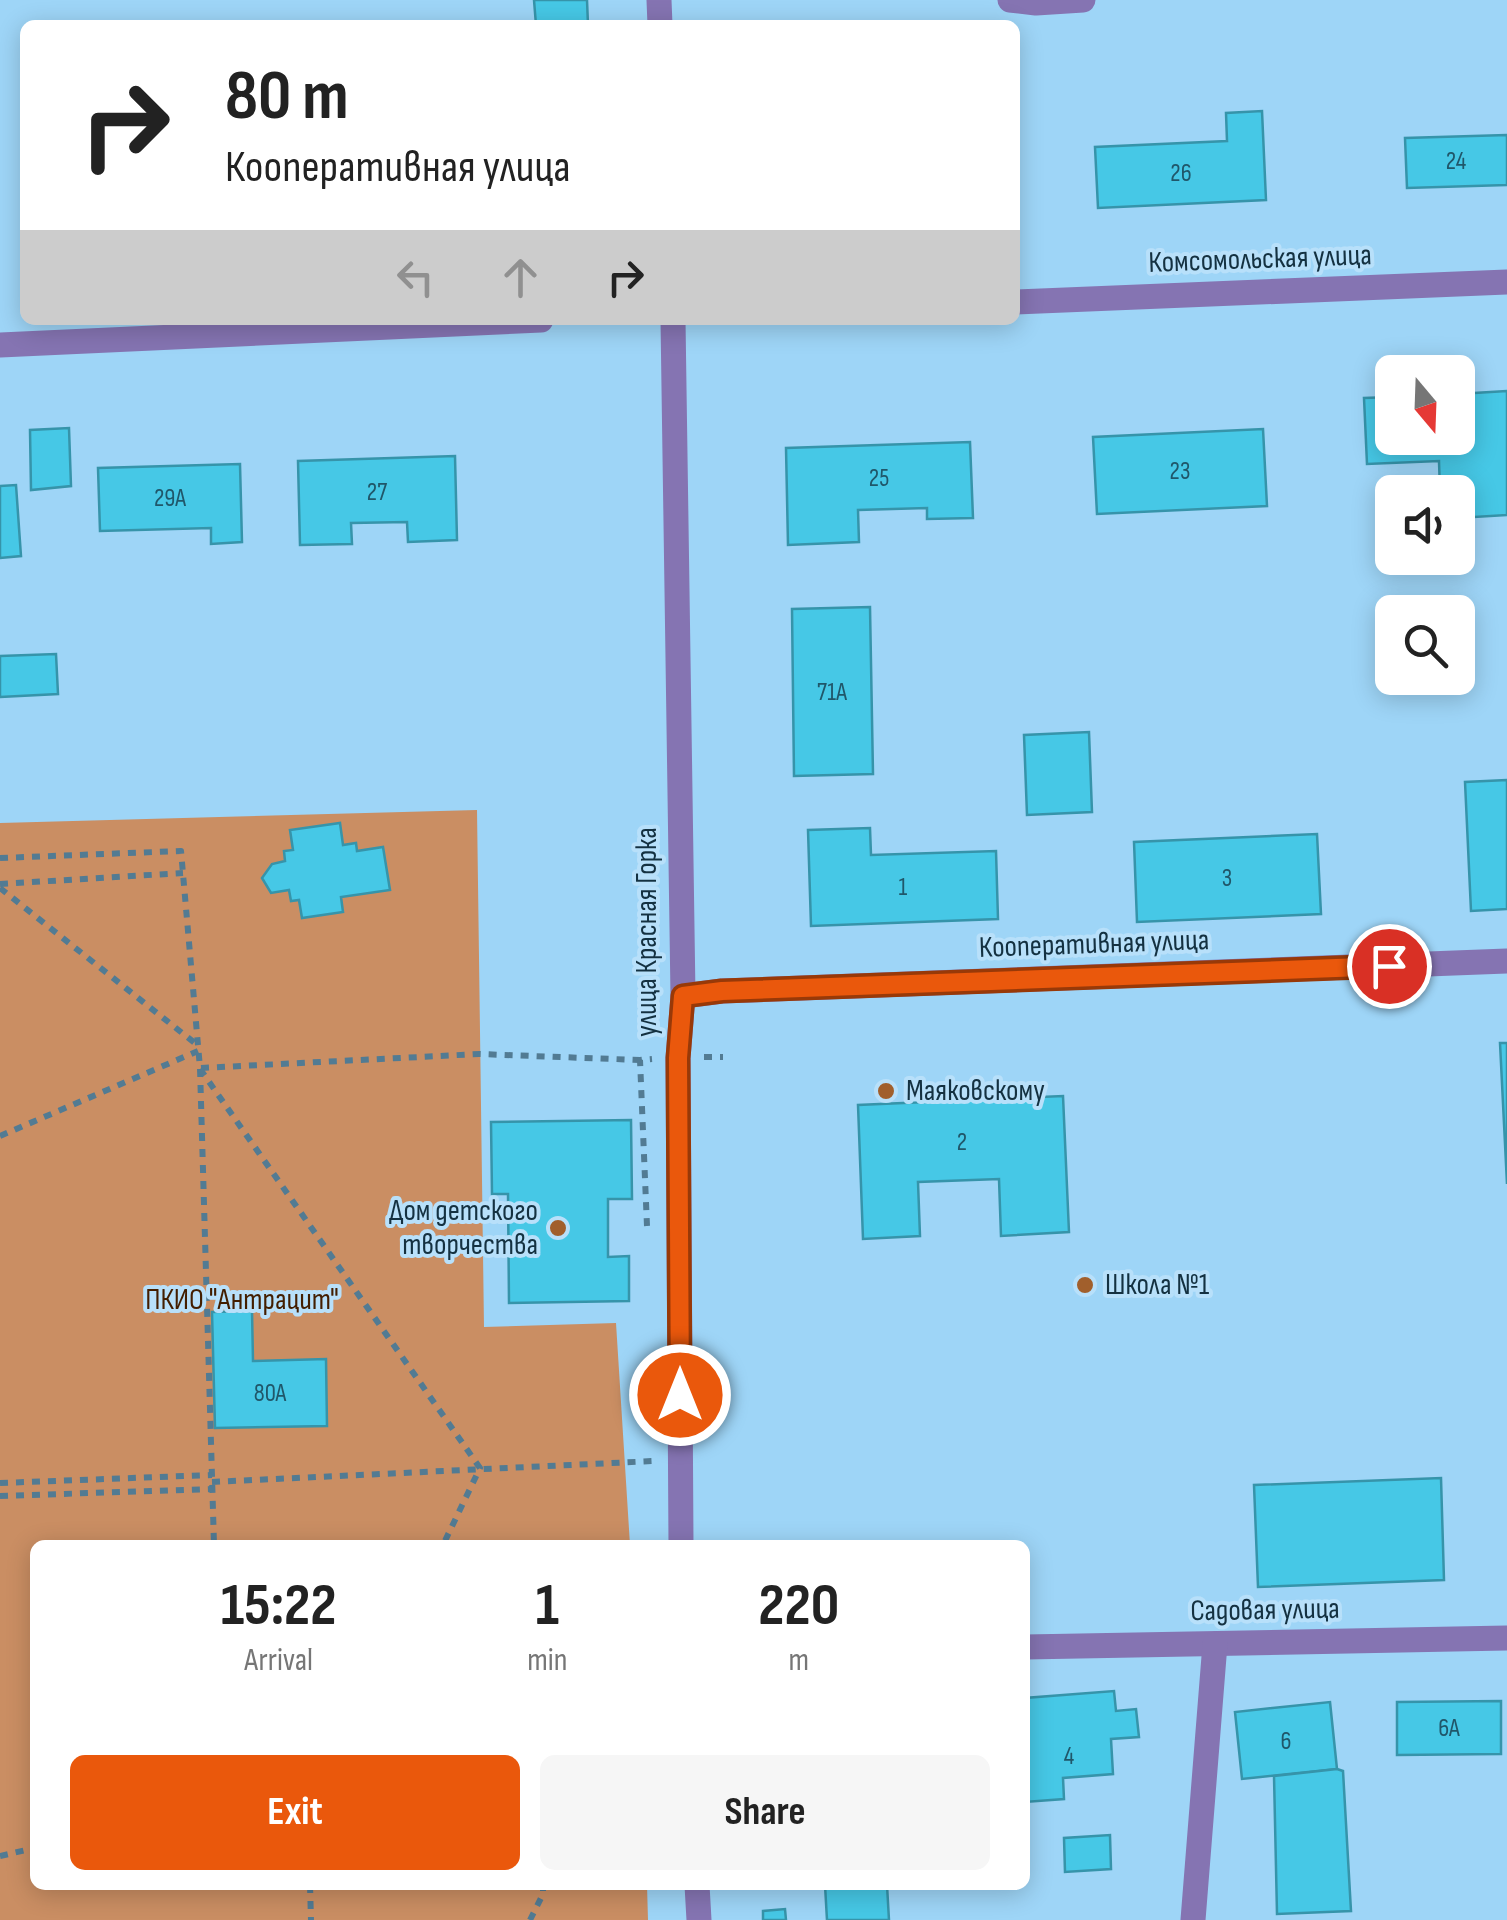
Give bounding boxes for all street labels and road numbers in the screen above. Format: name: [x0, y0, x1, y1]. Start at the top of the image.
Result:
street label: Комсомольская улица: [1148, 237, 1372, 281]
street label: улица Красная Горка: [629, 827, 665, 1037]
street label: Кооперативная улица: [978, 922, 1210, 966]
street label: Садовая улица: [1190, 1591, 1340, 1629]

